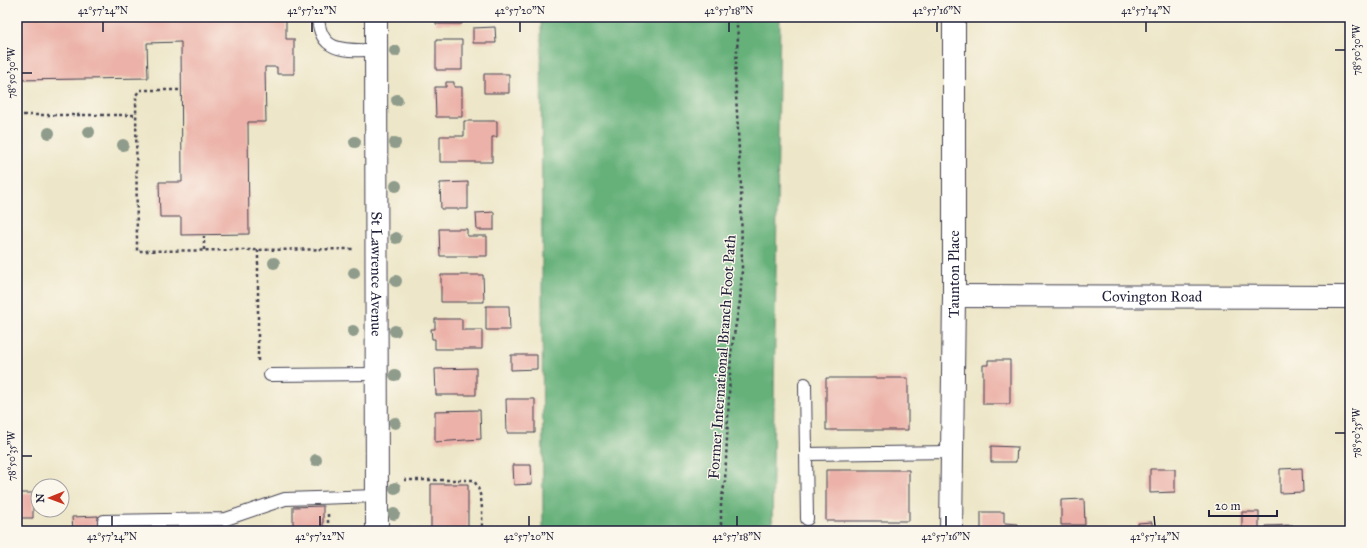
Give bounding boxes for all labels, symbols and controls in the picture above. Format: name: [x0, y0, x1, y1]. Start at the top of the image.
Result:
text: 42°57'24"N: [78, 5, 129, 17]
text: 42°57'22"N: [287, 5, 337, 17]
text: 42°57'20"N: [495, 5, 546, 17]
text: 42°57'18"N: [704, 5, 754, 17]
text: 42°57'16"N: [913, 5, 962, 17]
text: 42°57'14"N: [1121, 5, 1171, 17]
text: 78°50'30"W: [1351, 24, 1363, 76]
text: 78°50'30"W: [6, 47, 18, 99]
street label: St Lawrence Avenue: [367, 211, 386, 337]
street label: Taunton Place: [945, 230, 963, 318]
street label: Former International Branch Foot Path: [704, 234, 740, 480]
street label: Covington Road: [1102, 287, 1203, 306]
text: 78°50'35"W: [1351, 407, 1363, 458]
text: 78°50'35"W: [6, 430, 18, 481]
north arrow: [30, 478, 70, 518]
scale bar: [1209, 492, 1277, 518]
text: N: [34, 493, 47, 503]
text: 20 m: [1215, 499, 1241, 513]
text: 42°57'24"N: [87, 531, 138, 543]
text: 42°57'22"N: [295, 531, 345, 543]
text: 42°57'20"N: [504, 531, 555, 543]
text: 42°57'18"N: [712, 531, 762, 543]
text: 42°57'16"N: [922, 531, 971, 543]
text: 42°57'14"N: [1130, 531, 1180, 543]

